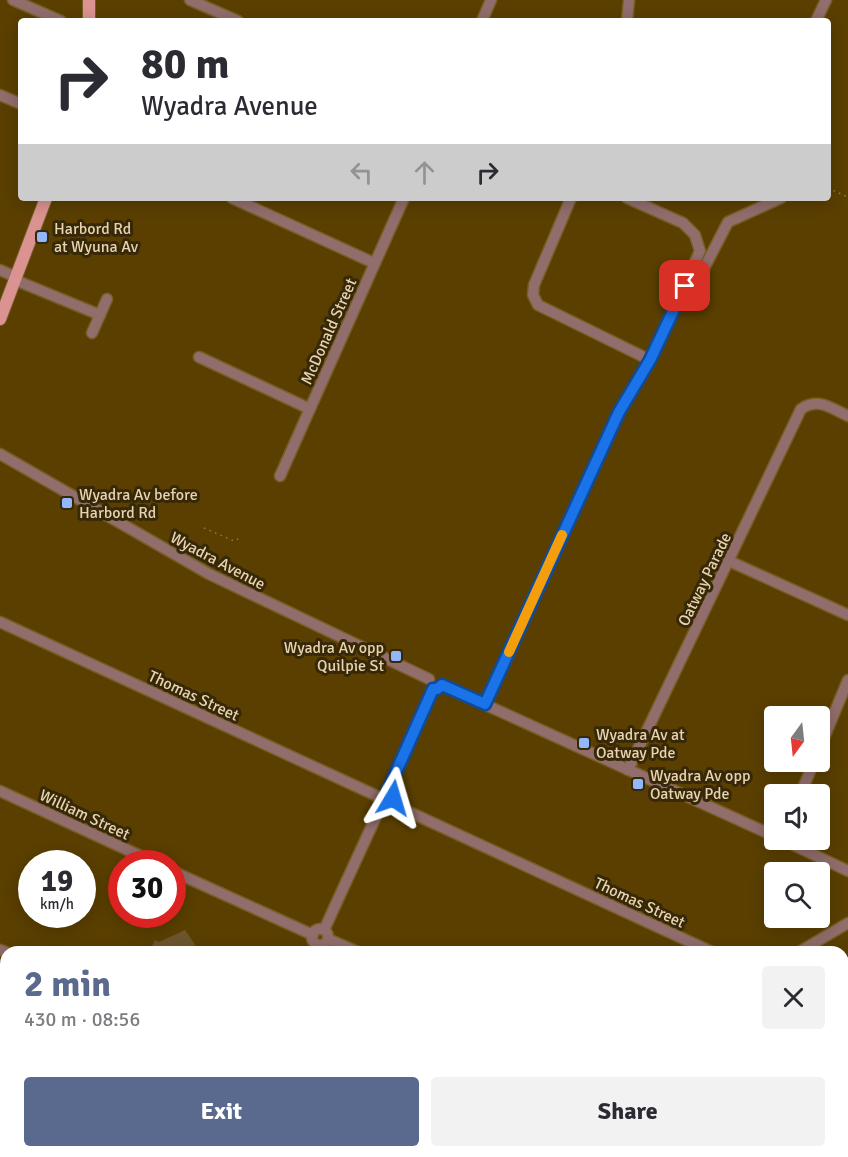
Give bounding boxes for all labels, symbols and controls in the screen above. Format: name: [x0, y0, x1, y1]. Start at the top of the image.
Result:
text: 80 m: [141, 39, 230, 90]
icon: right: [42, 42, 120, 120]
text: Wyadra Avenue: [141, 90, 318, 123]
icon: left: [345, 156, 378, 189]
icon: ahead: [408, 156, 441, 189]
icon: right: [471, 156, 504, 189]
place label: Harbord Rd at Wyuna Av: [54, 219, 139, 257]
marker: Harbord Rd at Wyuna Av: [35, 230, 49, 244]
pin: [659, 260, 710, 311]
icon: arrive: [668, 269, 701, 302]
street label: McDonald Street: [297, 275, 361, 388]
place label: Wyadra Av before Harbord Rd: [79, 485, 198, 523]
marker: Wyadra Av before Harbord Rd: [60, 496, 74, 510]
street label: Wyadra Avenue: [167, 527, 268, 594]
street label: Oatway Parade: [674, 529, 736, 629]
place label: Wyadra Av opp Quilpie St: [284, 638, 384, 676]
marker: Wyadra Av opp Quilpie St: [389, 649, 403, 663]
street label: Thomas Street: [145, 666, 243, 726]
north arrow: [764, 706, 830, 772]
map controls: [764, 706, 830, 928]
place label: Wyadra Av at Oatway Pde: [596, 725, 685, 763]
marker: Wyadra Av at Oatway Pde: [577, 736, 591, 750]
position arrow: [361, 766, 425, 830]
place label: Wyadra Av opp Oatway Pde: [650, 766, 750, 804]
marker: Wyadra Av opp Oatway Pde: [631, 777, 645, 791]
button: sound: [764, 784, 830, 850]
street label: William Street: [36, 785, 133, 845]
speed limit sign: 30: [108, 850, 186, 928]
button: search: [764, 862, 830, 928]
text: 19: [41, 863, 73, 900]
street label: Thomas Street: [591, 873, 689, 933]
text: km/h: [40, 895, 74, 913]
text: 2 min: [24, 962, 111, 1007]
button: close: [762, 966, 825, 1029]
text: 430 m · 08:56: [24, 1007, 140, 1032]
button: Exit: [24, 1077, 419, 1146]
button: Share: [431, 1077, 825, 1146]

